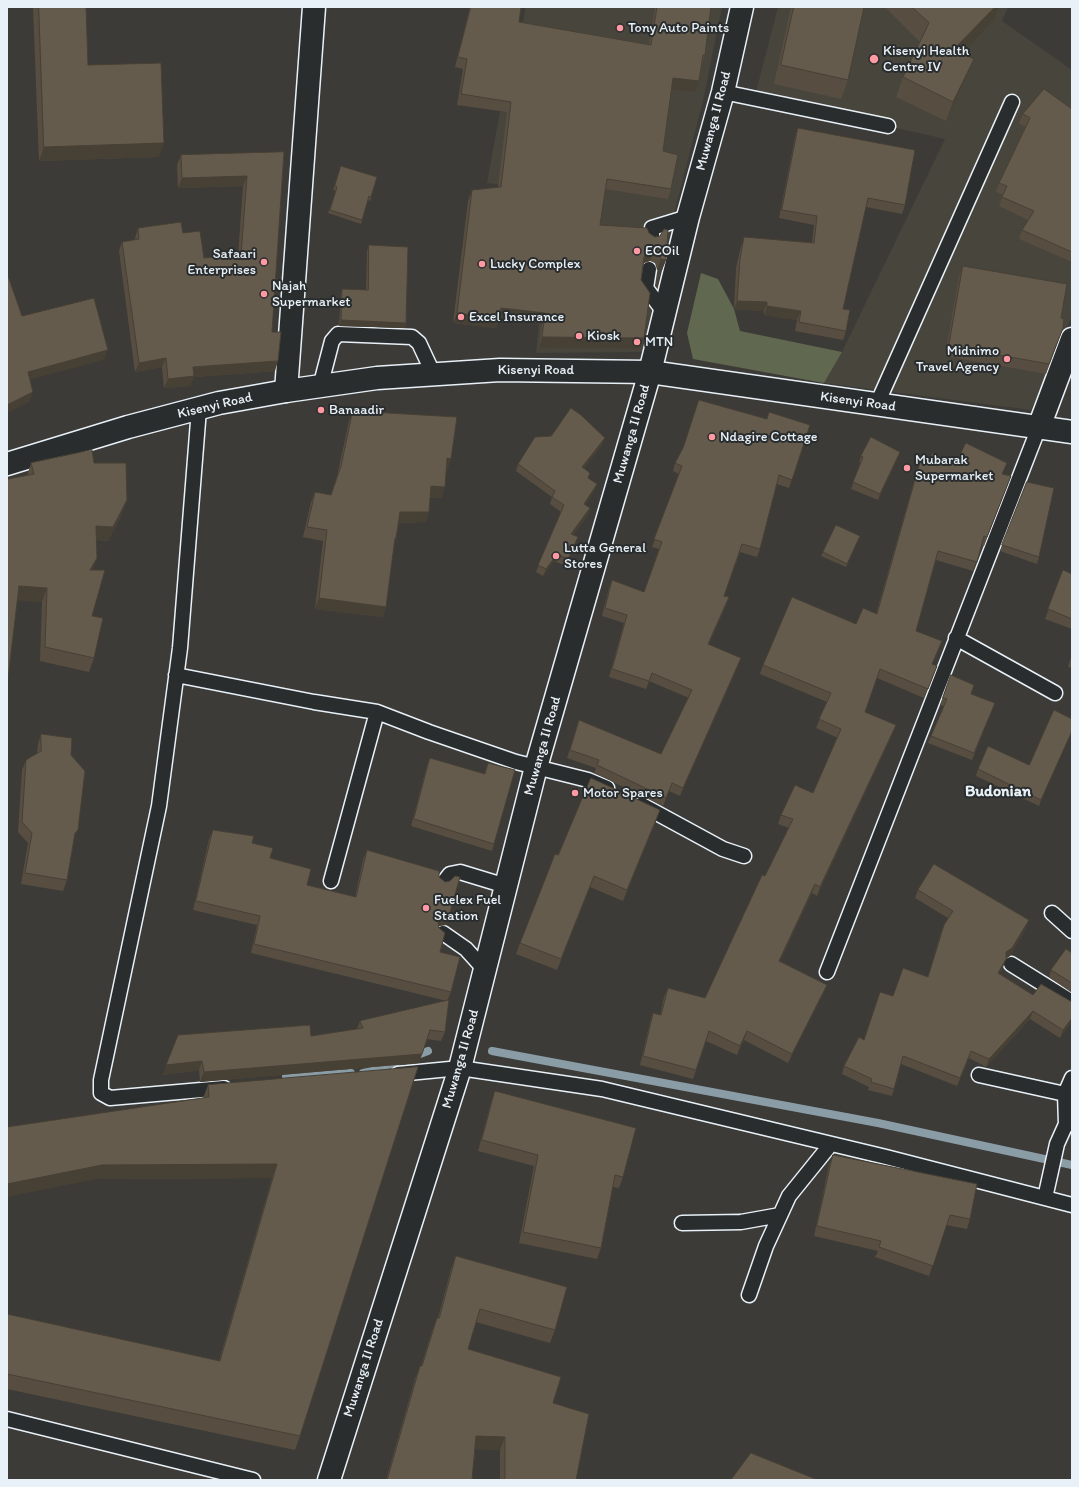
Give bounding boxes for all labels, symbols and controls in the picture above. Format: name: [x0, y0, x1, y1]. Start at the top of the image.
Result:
place label: Tony Auto Paints: [628, 20, 729, 36]
marker: Tony Auto Paints: [615, 23, 625, 33]
place label: Kisenyi Health Centre IV: [883, 43, 969, 76]
marker: Kisenyi Health Centre IV: [868, 53, 880, 65]
street label: Muwanga II Road: [693, 69, 735, 173]
place label: ECOil: [645, 243, 679, 259]
place label: Safaari Enterprises: [187, 246, 256, 278]
marker: ECOil: [632, 246, 642, 256]
place label: Lucky Complex: [490, 256, 581, 272]
marker: Safaari Enterprises: [259, 257, 269, 267]
marker: Lucky Complex: [477, 259, 487, 269]
place label: Najah Supermarket: [272, 278, 351, 310]
marker: Najah Supermarket: [259, 289, 269, 299]
place label: Excel Insurance: [469, 309, 564, 325]
marker: Excel Insurance: [456, 312, 466, 322]
place label: Kiosk: [587, 328, 620, 344]
marker: Kiosk: [574, 331, 584, 341]
place label: MTN: [645, 334, 673, 350]
marker: MTN: [632, 337, 642, 347]
place label: Midnimo Travel Agency: [916, 343, 999, 376]
marker: Midnimo Travel Agency: [1002, 354, 1012, 364]
street label: Kisenyi Road: [498, 362, 574, 378]
street label: Muwanga II Road: [610, 383, 654, 485]
street label: Kisenyi Road: [819, 388, 897, 416]
street label: Kisenyi Road: [176, 389, 254, 423]
place label: Banaadir: [329, 402, 384, 418]
marker: Banaadir: [316, 405, 326, 415]
place label: Ndagire Cottage: [720, 429, 818, 445]
marker: Ndagire Cottage: [707, 432, 717, 442]
place label: Mubarak Supermarket: [915, 452, 994, 484]
marker: Mubarak Supermarket: [902, 463, 912, 473]
place label: Lutta General Stores: [564, 540, 646, 572]
marker: Lutta General Stores: [551, 551, 561, 561]
street label: Muwanga II Road: [521, 695, 565, 797]
district label: Budonian: [965, 782, 1031, 802]
place label: Motor Spares: [583, 785, 663, 801]
marker: Motor Spares: [570, 788, 580, 798]
place label: Fuelex Fuel Station: [434, 892, 501, 924]
marker: Fuelex Fuel Station: [421, 903, 431, 913]
street label: Muwanga II Road: [439, 1008, 483, 1110]
street label: Muwanga II Road: [340, 1317, 388, 1419]

